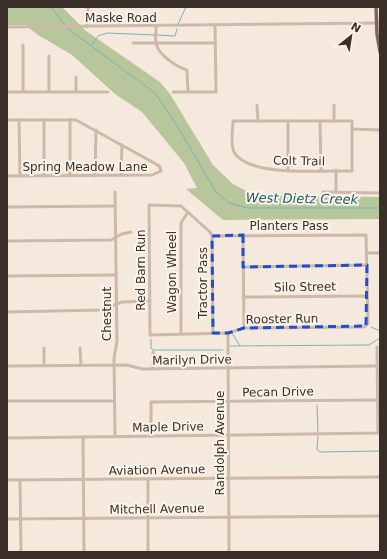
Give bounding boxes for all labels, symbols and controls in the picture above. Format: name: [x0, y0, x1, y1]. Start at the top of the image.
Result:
street label: Maske Road: [85, 11, 157, 25]
north arrow: [331, 16, 371, 56]
text: N: [349, 20, 363, 36]
street label: Colt Trail: [273, 154, 325, 168]
street label: Spring Meadow Lane: [22, 160, 148, 174]
water label: West Dietz Creek: [246, 190, 359, 207]
street label: Planters Pass: [249, 219, 329, 233]
street label: Red Barn Run: [134, 229, 148, 311]
street label: Wagon Wheel: [165, 231, 179, 313]
street label: Tractor Pass: [196, 247, 210, 320]
street label: Silo Street: [274, 279, 336, 295]
street label: Chestnut: [100, 287, 114, 341]
street label: Rooster Run: [246, 311, 318, 327]
street label: Marilyn Drive: [152, 352, 232, 368]
street label: Pecan Drive: [242, 384, 314, 400]
street label: Randolph Avenue: [213, 391, 227, 495]
street label: Maple Drive: [132, 419, 204, 435]
street label: Aviation Avenue: [109, 462, 205, 478]
street label: Mitchell Avenue: [109, 501, 205, 517]

